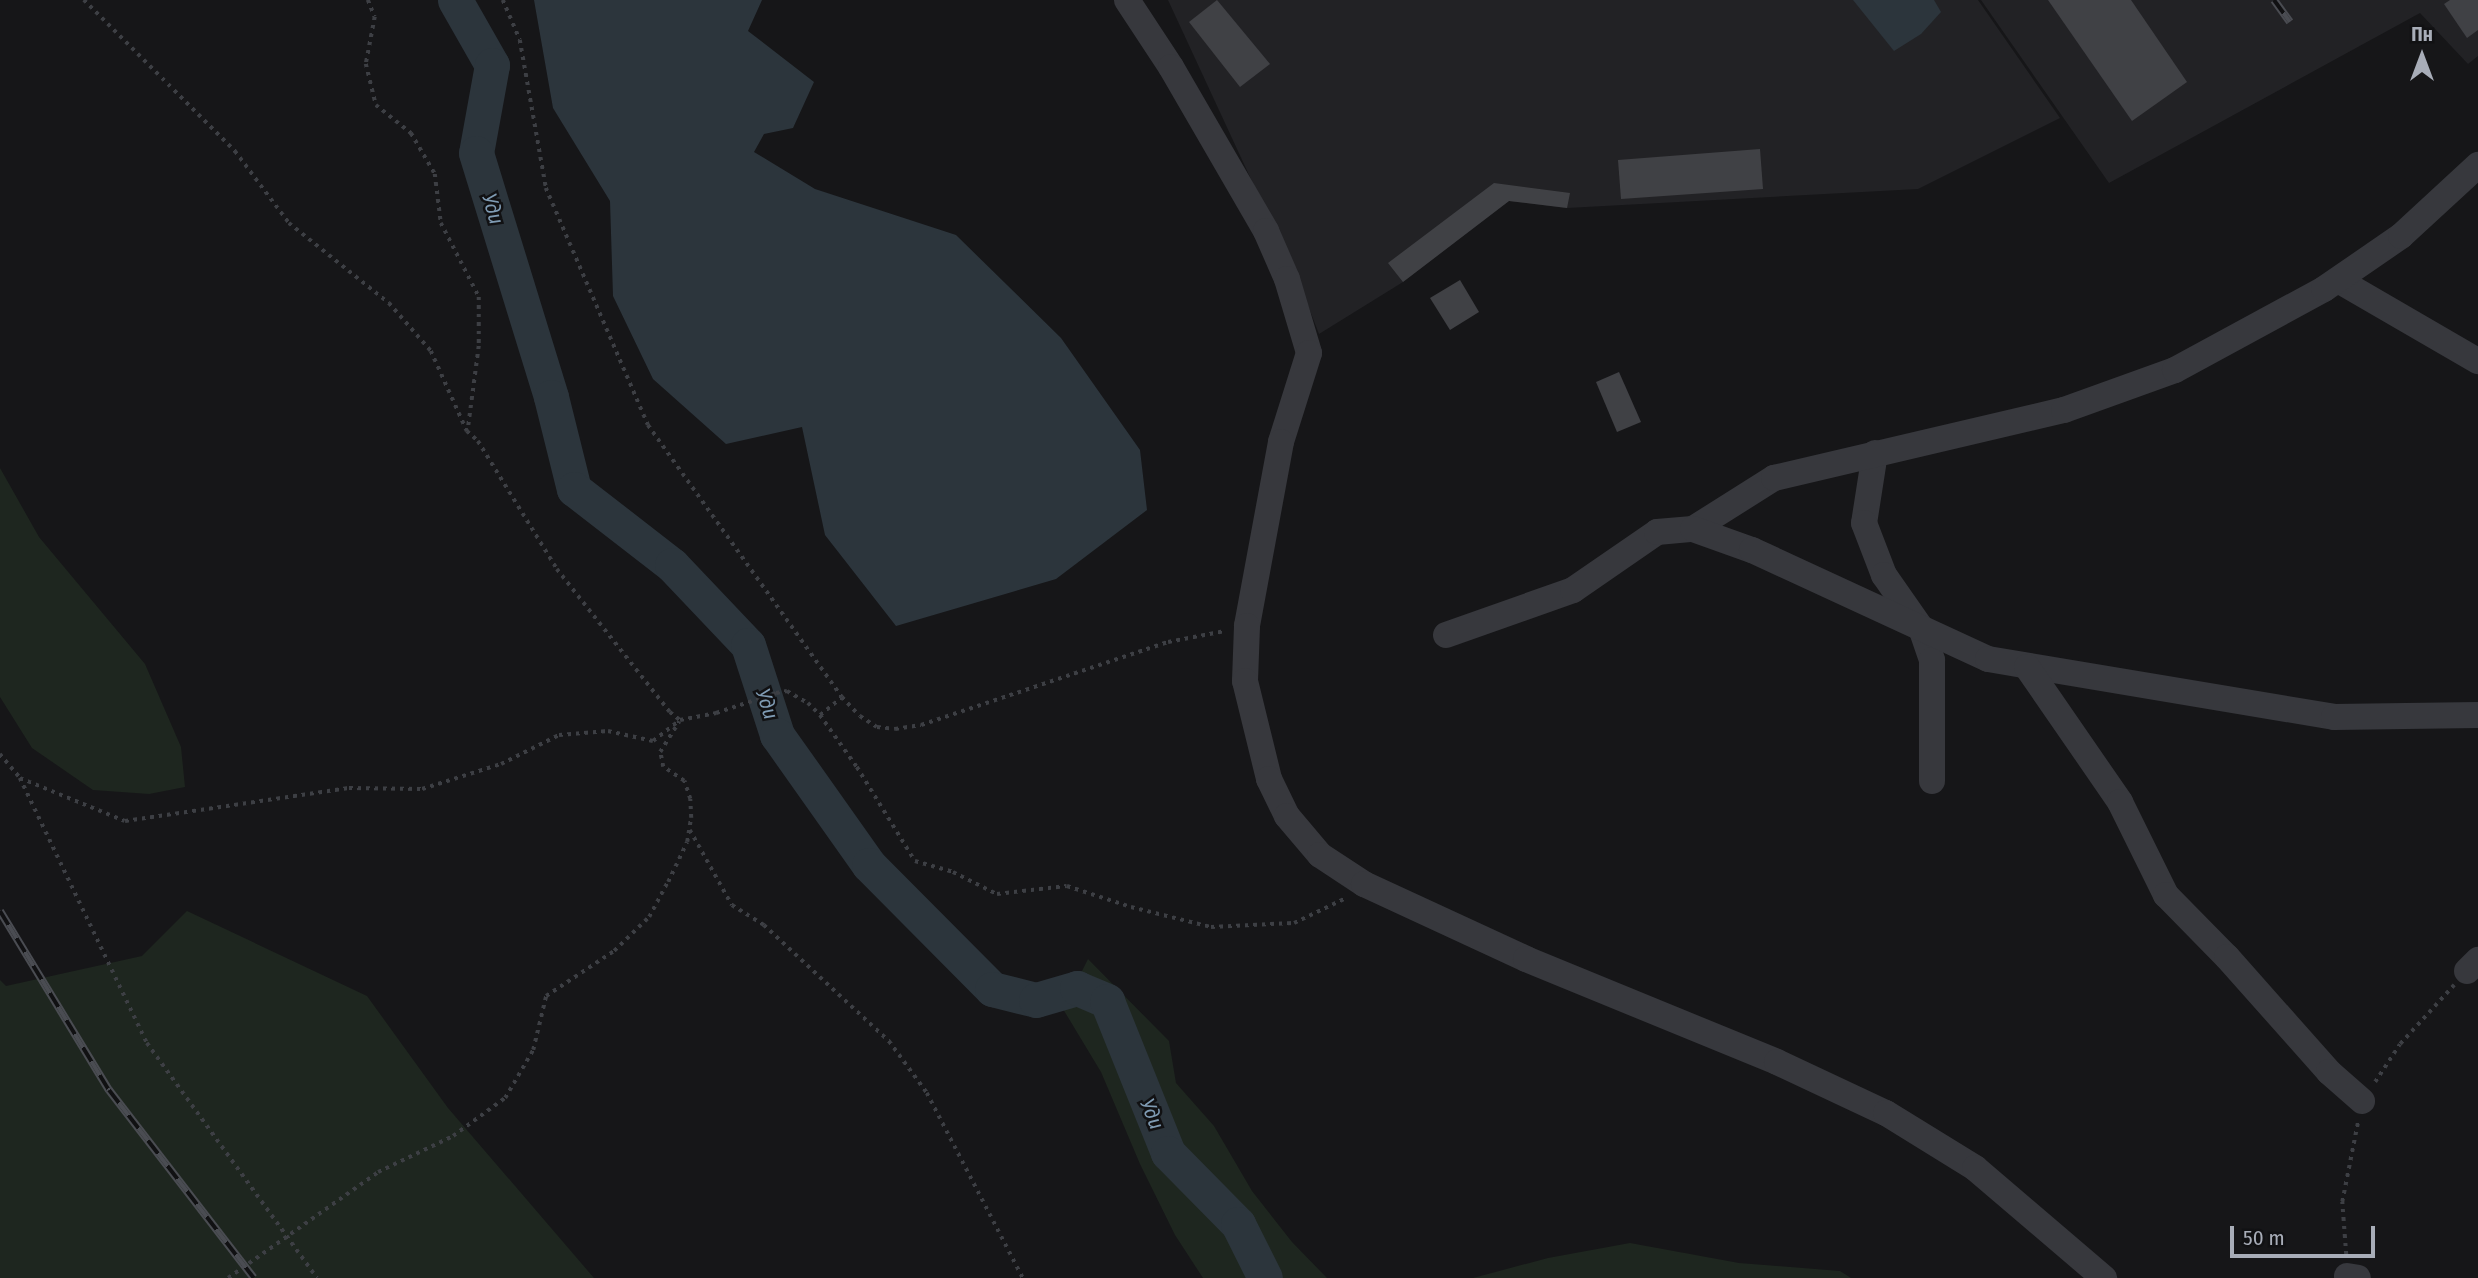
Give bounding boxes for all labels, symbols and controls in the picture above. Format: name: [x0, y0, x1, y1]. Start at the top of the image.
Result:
north arrow: [2387, 21, 2457, 91]
text: Пн: [2411, 23, 2433, 46]
water label: Уди: [477, 191, 509, 227]
water label: Уди: [750, 685, 784, 723]
water label: Уди: [1135, 1095, 1169, 1133]
scale bar: [2233, 1212, 2378, 1256]
text: 50 m: [2243, 1225, 2285, 1251]

